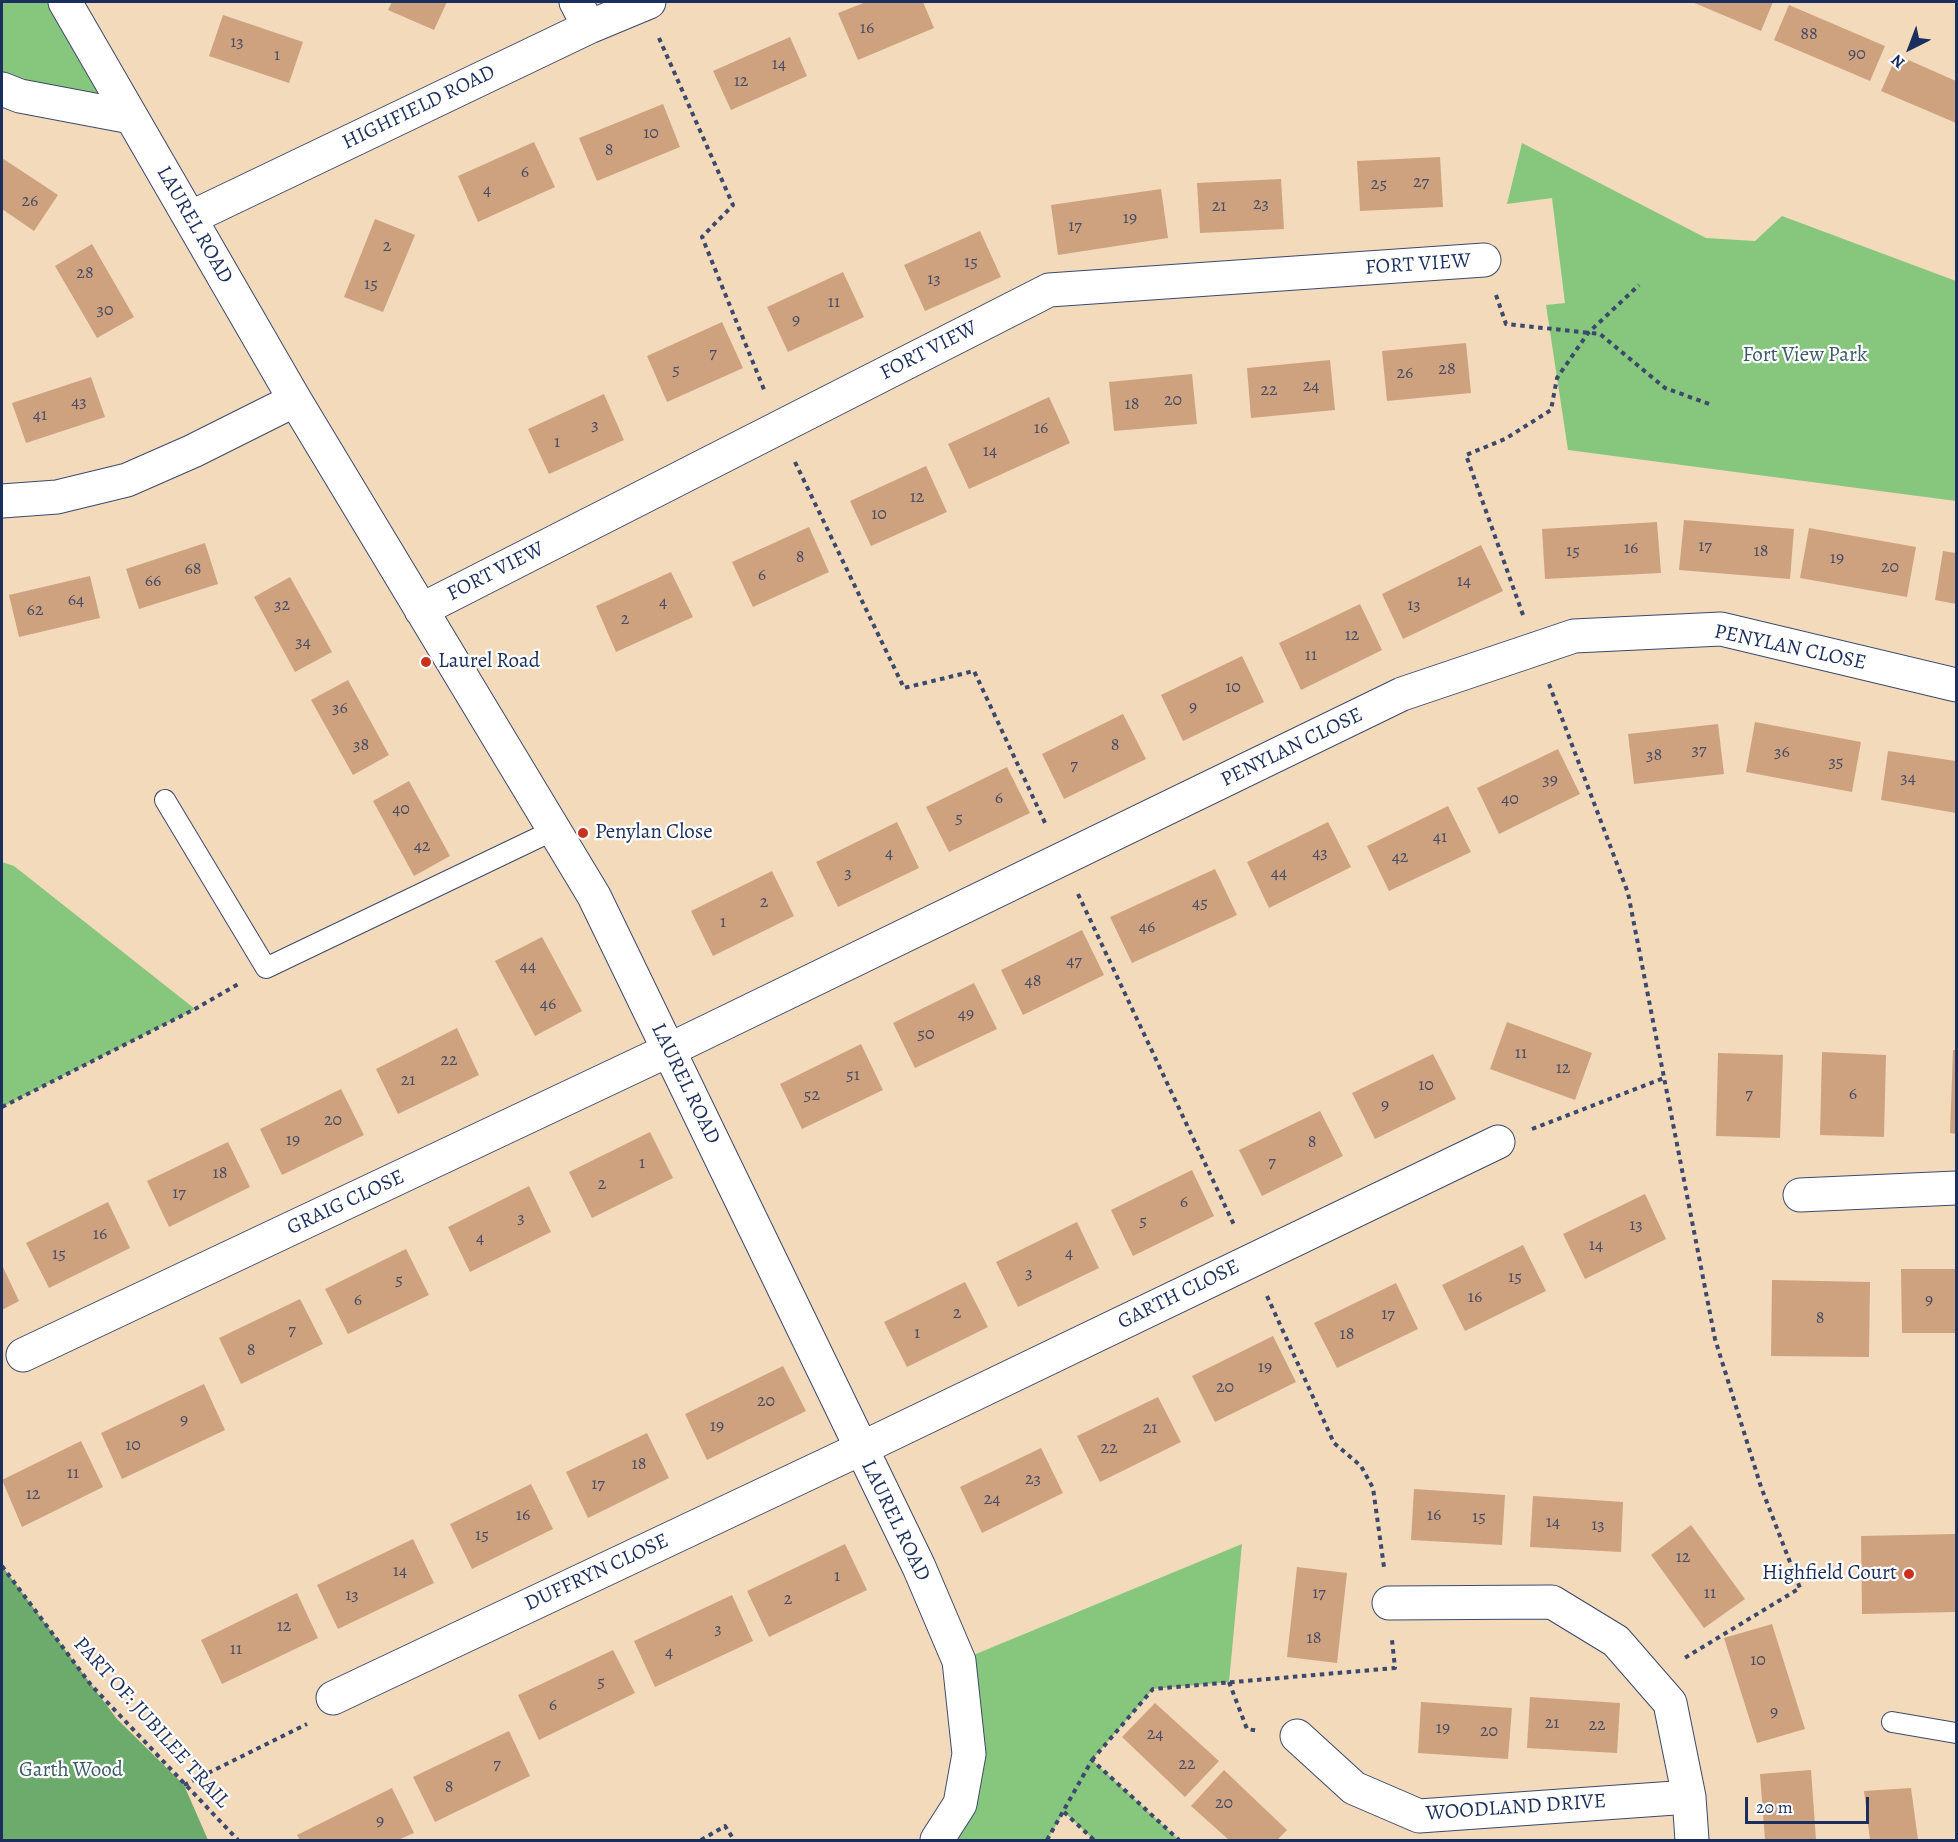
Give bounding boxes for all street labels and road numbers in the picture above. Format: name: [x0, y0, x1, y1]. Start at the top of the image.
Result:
street label: HIGHFIELD ROAD: [338, 60, 500, 156]
street label: LAUREL ROAD: [150, 162, 238, 288]
street label: FORT VIEW: [1364, 249, 1472, 281]
street label: FORT VIEW: [876, 316, 982, 386]
street label: FORT VIEW: [443, 537, 549, 607]
street label: PENYLAN CLOSE: [1712, 620, 1868, 676]
street label: PENYLAN CLOSE: [1217, 703, 1367, 793]
street label: LAUREL ROAD: [645, 1019, 725, 1149]
street label: GRAIG CLOSE: [283, 1165, 409, 1241]
street label: GARTH CLOSE: [1114, 1255, 1244, 1335]
street label: LAUREL ROAD: [855, 1456, 935, 1586]
street label: DUFFRYN CLOSE: [521, 1529, 673, 1617]
street label: PART OF: JUBILEE TRAIL: [68, 1632, 234, 1814]
street label: WOODLAND DRIVE: [1425, 1789, 1607, 1827]

